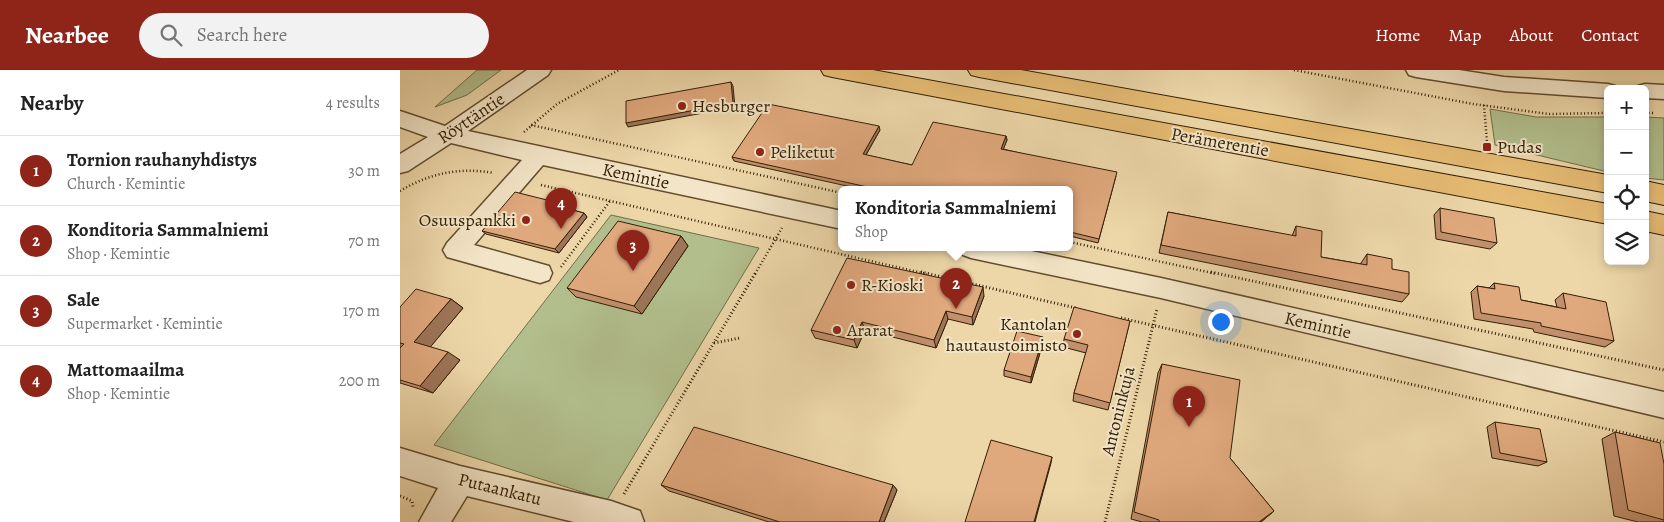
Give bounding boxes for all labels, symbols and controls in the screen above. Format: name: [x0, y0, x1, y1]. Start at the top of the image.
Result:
search box: [139, 13, 489, 58]
text: Nearbee: [25, 19, 109, 51]
icon: search: [157, 21, 185, 49]
text: Search here: [197, 22, 287, 48]
text: Home: [1375, 23, 1420, 47]
text: Map: [1448, 23, 1481, 47]
text: About: [1509, 23, 1553, 47]
text: Contact: [1581, 23, 1639, 47]
map controls: [1604, 85, 1649, 265]
button: +: [1604, 85, 1649, 130]
street label: Röyttäntie: [433, 87, 509, 149]
text: Nearby: [20, 89, 83, 117]
text: 4 results: [326, 92, 380, 114]
place label: Hesburger: [692, 94, 770, 118]
marker: Hesburger: [676, 100, 688, 112]
street label: Perämerentie: [1169, 122, 1271, 162]
button: −: [1604, 130, 1649, 175]
place label: Pudas: [1497, 135, 1542, 159]
place label: Peliketut: [770, 140, 835, 164]
marker: Pudas: [1481, 141, 1493, 153]
marker: Peliketut: [754, 146, 766, 158]
text: Tornion rauhanyhdistys: [67, 147, 257, 173]
street label: Kemintie: [600, 157, 672, 195]
text: 1: [33, 160, 39, 182]
text: 30 m: [348, 160, 380, 182]
text: Church · Kemintie: [67, 173, 185, 195]
button: locate: [1604, 175, 1649, 220]
popup: [838, 186, 1073, 251]
pin: 4: [545, 188, 577, 229]
text: Konditoria Sammalniemi: [855, 195, 1056, 221]
place label: Osuuspankki: [419, 208, 516, 232]
marker: Osuuspankki: [520, 214, 532, 226]
text: Konditoria Sammalniemi: [67, 217, 269, 243]
button: layers: [1604, 220, 1649, 265]
text: Shop: [855, 221, 888, 243]
text: 2: [32, 230, 40, 252]
text: 70 m: [348, 230, 380, 252]
pin: 3: [617, 230, 649, 271]
text: Shop · Kemintie: [67, 243, 170, 265]
pin: 2: [940, 268, 972, 309]
place label: R-Kioski: [861, 273, 924, 297]
marker: R-Kioski: [845, 279, 857, 291]
text: Sale: [67, 287, 100, 313]
text: 3: [33, 300, 39, 322]
text: 170 m: [343, 300, 380, 322]
street label: Kemintie: [1282, 306, 1354, 344]
your location: [1208, 309, 1234, 335]
place label: Kantolan hautaustoimisto: [946, 312, 1067, 357]
text: Supermarket · Kemintie: [67, 313, 223, 335]
place label: Ararat: [846, 318, 893, 342]
marker: Ararat: [831, 324, 843, 336]
marker: Kantolan hautaustoimisto: [1071, 328, 1083, 340]
text: Mattomaailma: [67, 357, 184, 383]
street label: Antoninkuja: [1095, 363, 1141, 459]
text: 4: [32, 370, 40, 392]
text: 200 m: [339, 370, 380, 392]
text: Shop · Kemintie: [67, 383, 170, 405]
pin: 1: [1173, 386, 1205, 427]
street label: Putaankatu: [456, 467, 544, 511]

